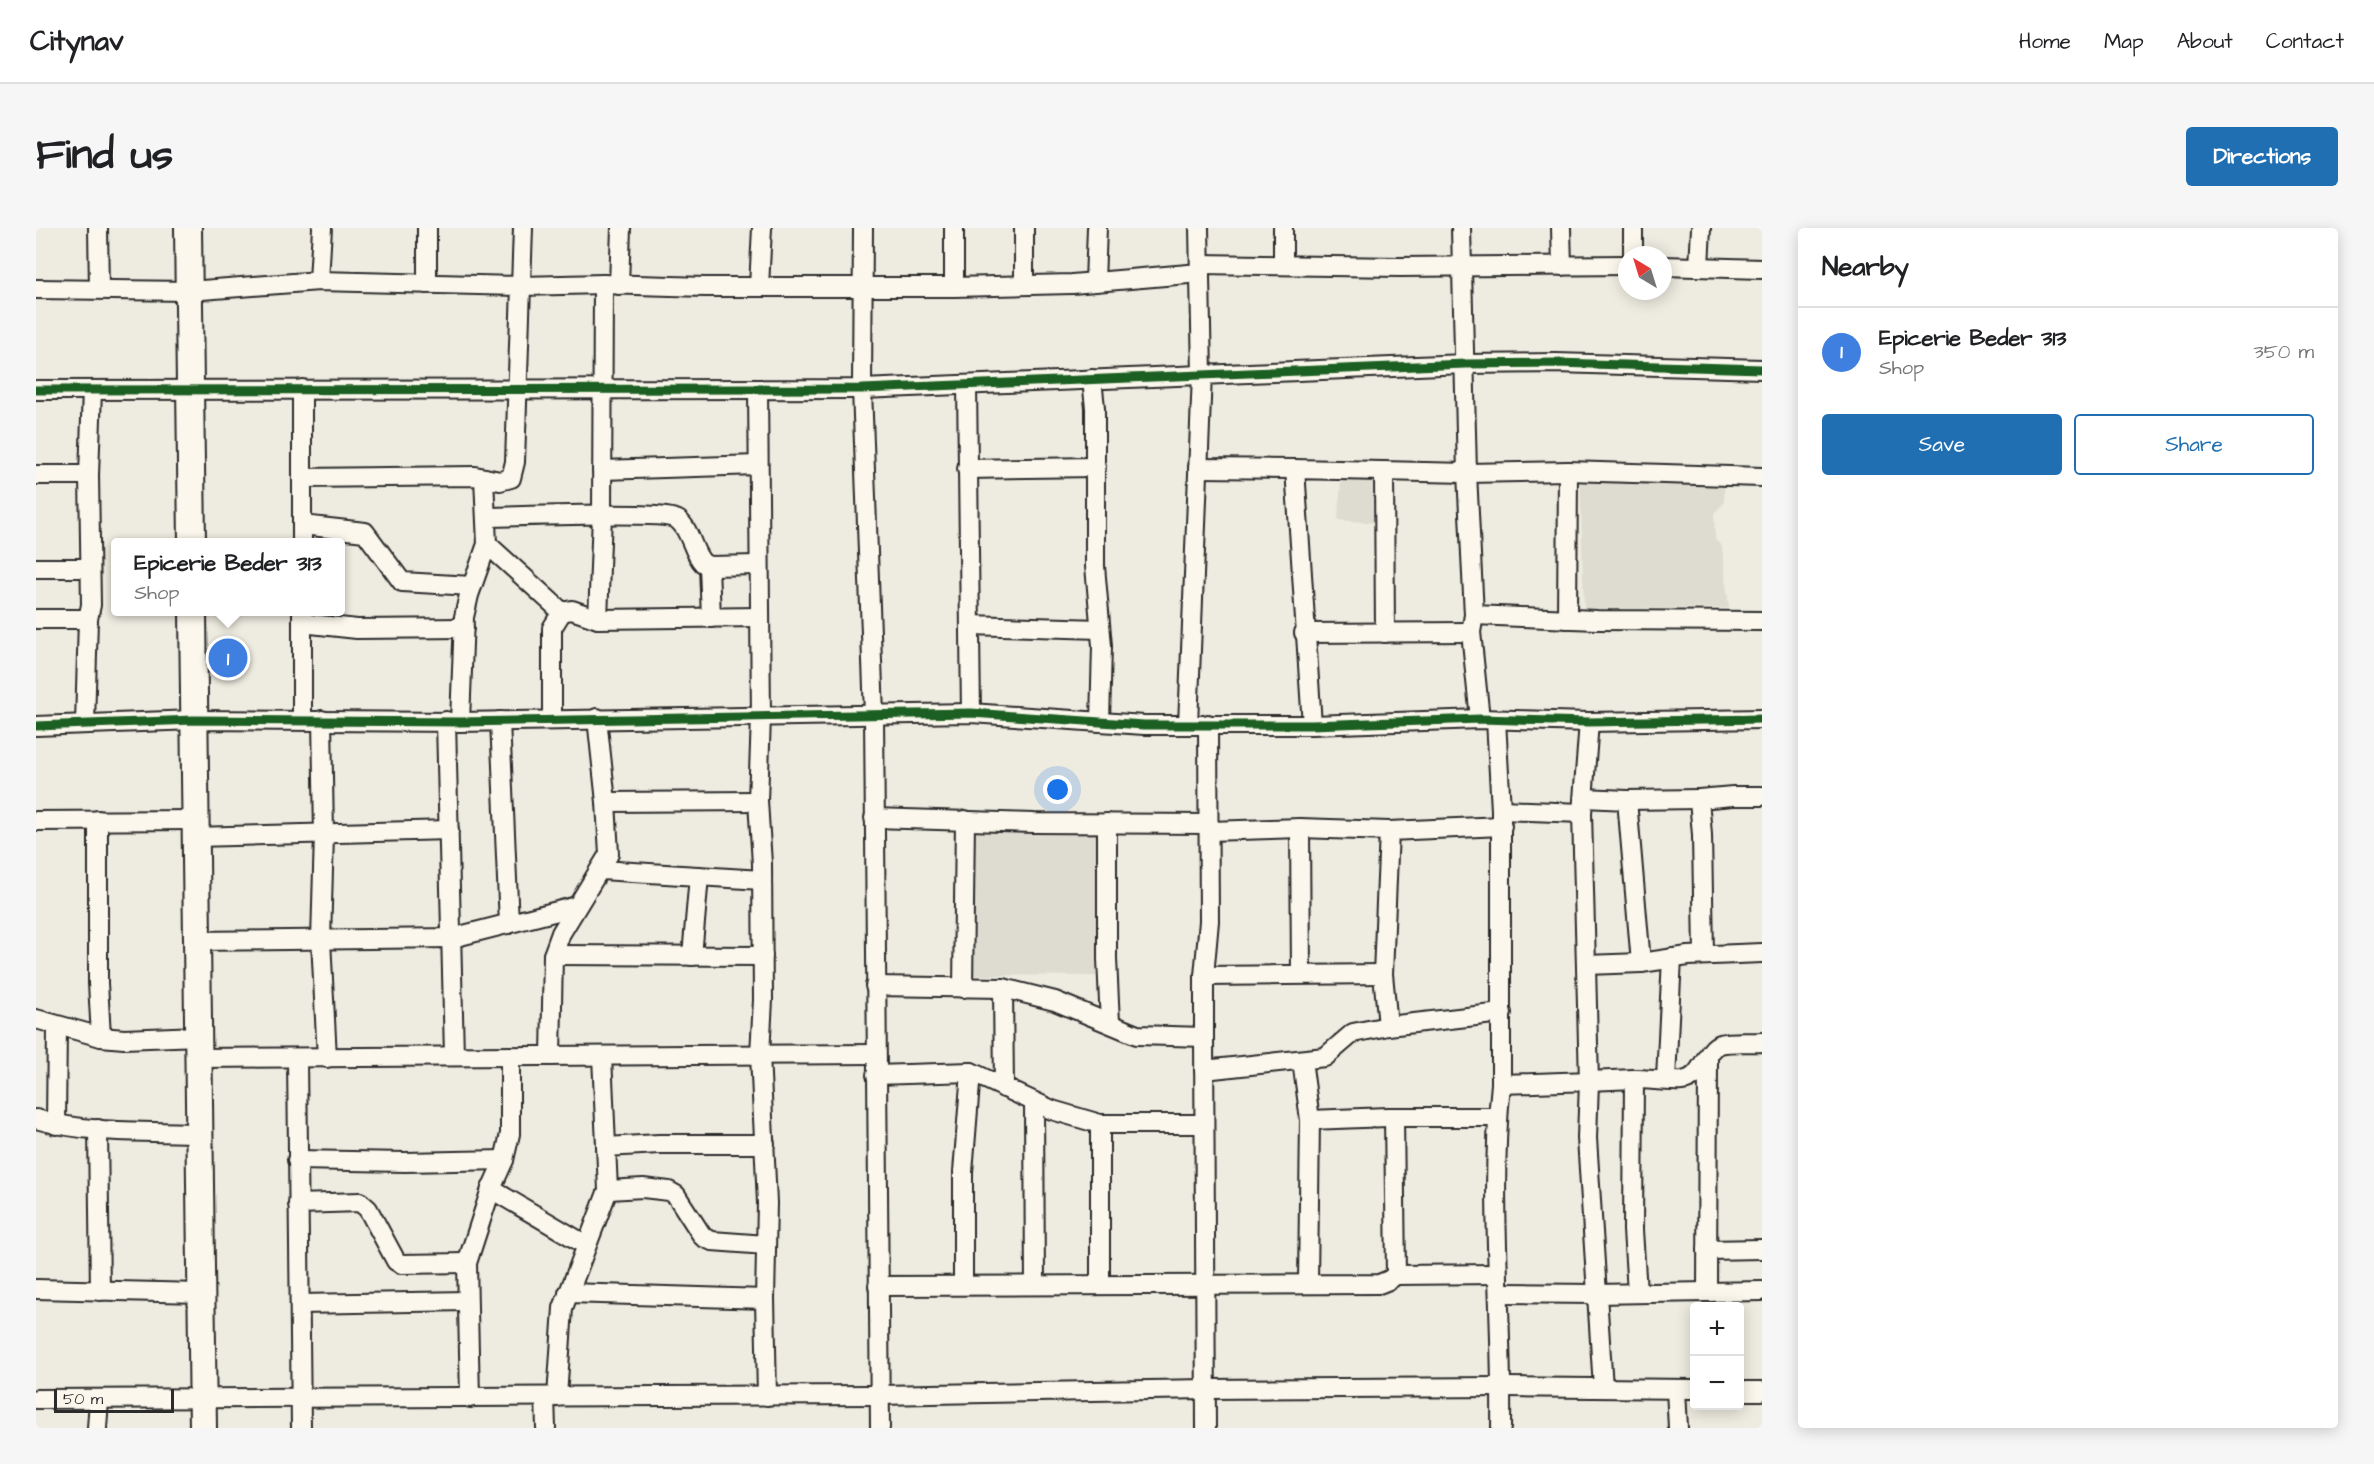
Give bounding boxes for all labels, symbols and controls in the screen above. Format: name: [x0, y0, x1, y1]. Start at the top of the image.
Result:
text: Citynav: [30, 22, 124, 61]
text: Home: [2019, 27, 2071, 56]
text: Map: [2104, 27, 2144, 56]
text: About: [2177, 27, 2233, 56]
text: Contact: [2266, 27, 2344, 56]
text: Find us: [36, 127, 173, 185]
button: Directions: [2186, 127, 2338, 186]
north arrow: [1618, 246, 1672, 300]
text: Nearby: [1822, 249, 1909, 285]
text: Epicerie Beder 313: [1879, 323, 2066, 354]
text: 1: [1840, 338, 1843, 366]
text: 350 m: [2253, 338, 2314, 366]
text: Shop: [1879, 354, 1924, 382]
button: Save: [1822, 414, 2062, 475]
button: Share: [2074, 414, 2314, 475]
popup: [111, 538, 345, 616]
text: Epicerie Beder 313: [134, 548, 322, 579]
text: Shop: [134, 579, 179, 607]
pin: 1: [208, 636, 248, 680]
your location: [1043, 775, 1072, 804]
map controls: [1690, 1302, 1744, 1410]
button: +: [1690, 1302, 1744, 1356]
button: −: [1690, 1356, 1744, 1410]
scale bar: [54, 1386, 174, 1414]
text: 50 m: [63, 1388, 103, 1410]

